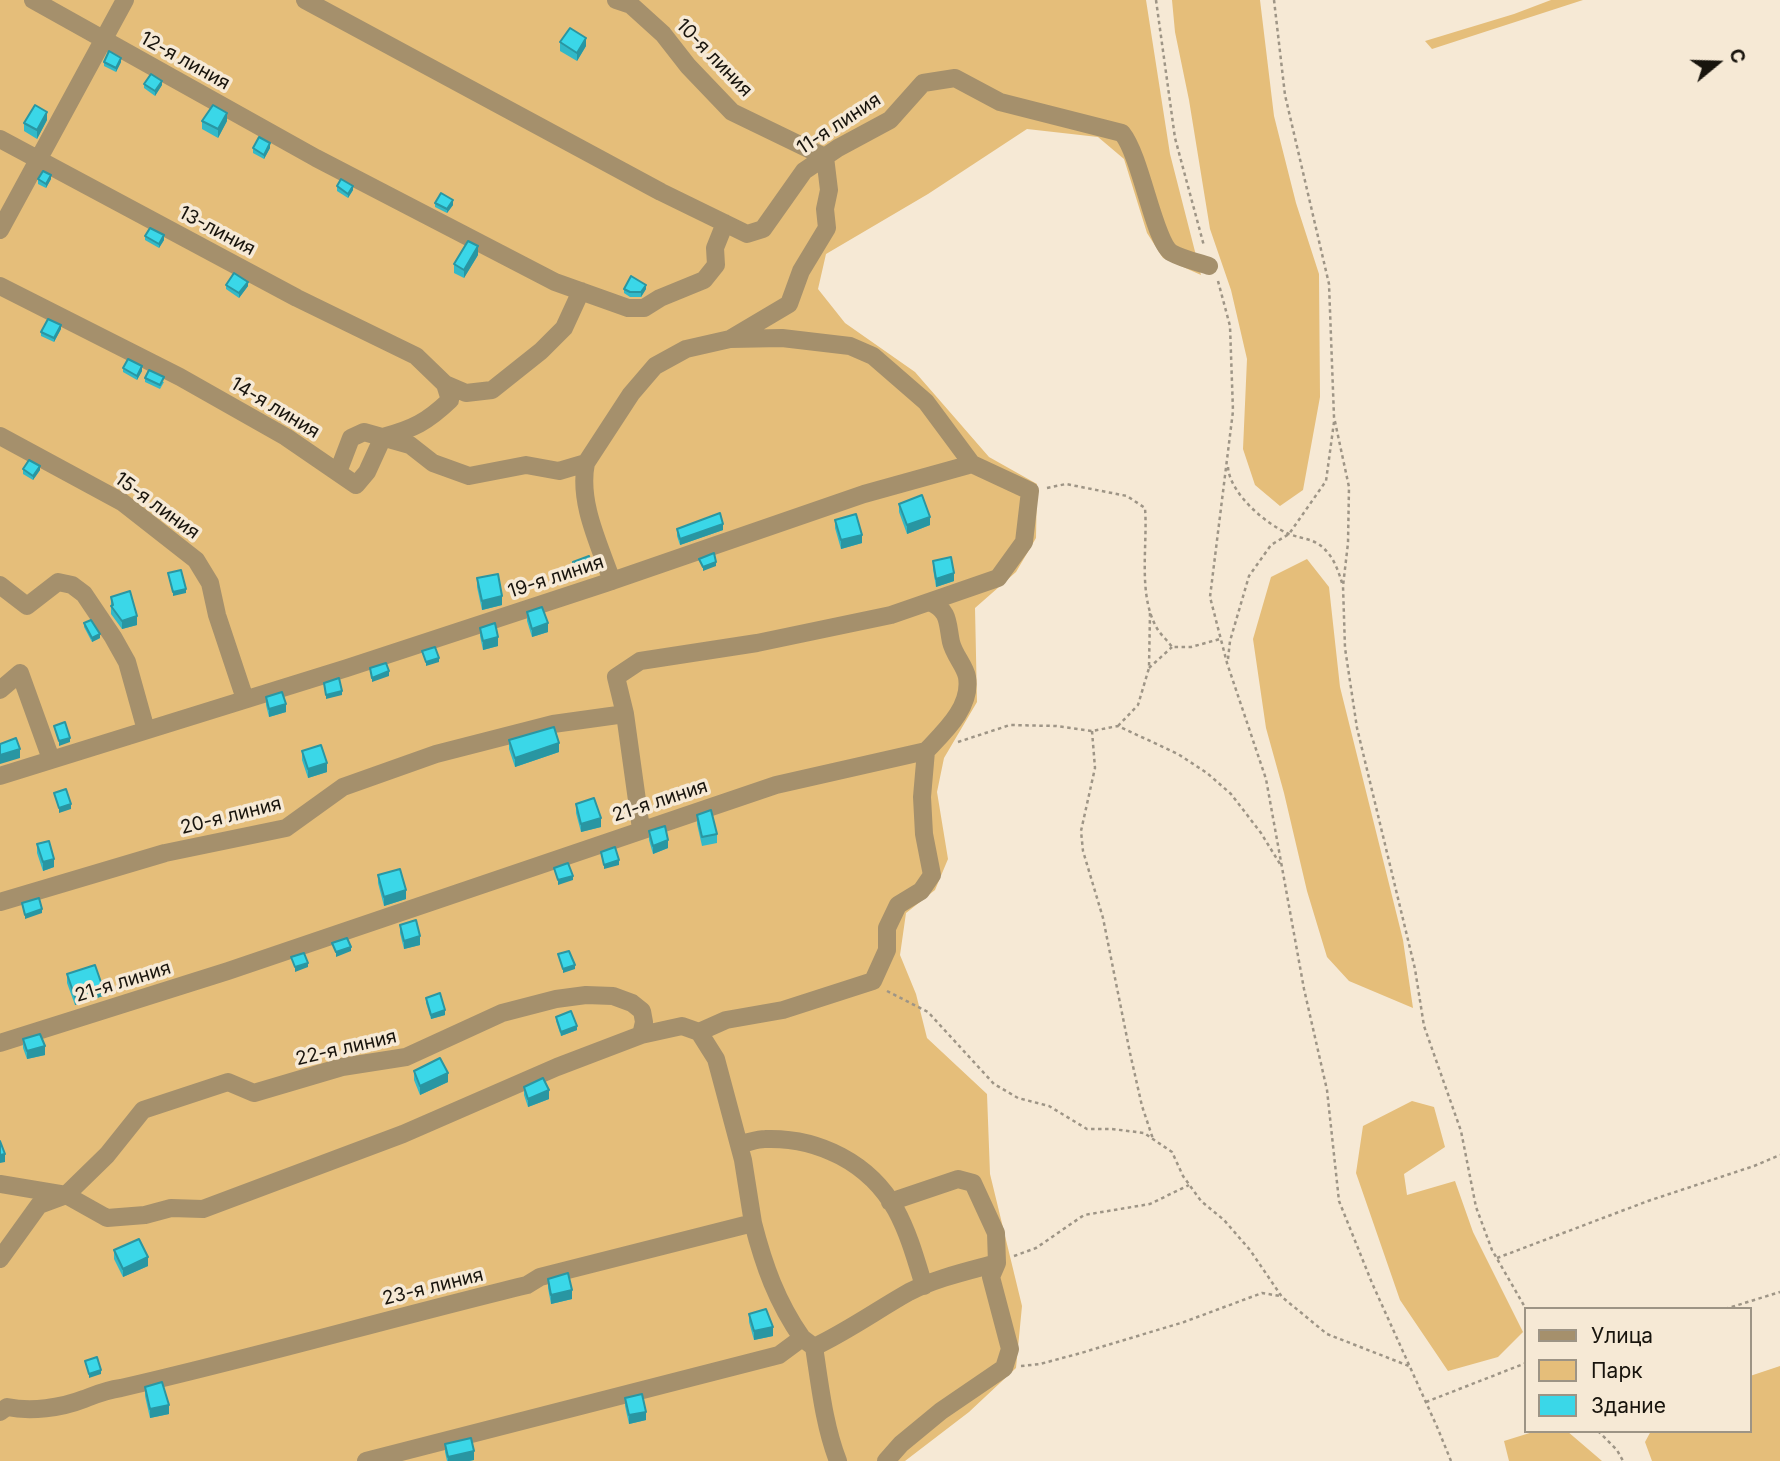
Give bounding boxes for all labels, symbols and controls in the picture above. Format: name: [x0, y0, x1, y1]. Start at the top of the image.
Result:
street label: 10-я линия: [671, 14, 757, 102]
street label: 12-я линия: [136, 27, 234, 95]
north arrow: [1682, 28, 1752, 98]
text: С: [1724, 46, 1750, 66]
street label: 11-я линия: [793, 89, 885, 159]
street label: 13-линия: [175, 201, 259, 261]
street label: 14-я линия: [226, 373, 324, 443]
street label: 15-я линия: [110, 468, 204, 544]
street label: 19-я линия: [505, 551, 607, 603]
street label: 21-я линия: [609, 775, 711, 827]
street label: 20-я линия: [178, 792, 284, 840]
street label: 21-я линия: [72, 957, 174, 1007]
street label: 22-я линия: [293, 1025, 399, 1071]
street label: 23-я линия: [380, 1263, 486, 1311]
legend: [1524, 1307, 1752, 1433]
text: Улица: [1591, 1323, 1653, 1348]
text: Парк: [1591, 1358, 1643, 1383]
text: Здание: [1591, 1393, 1666, 1418]

